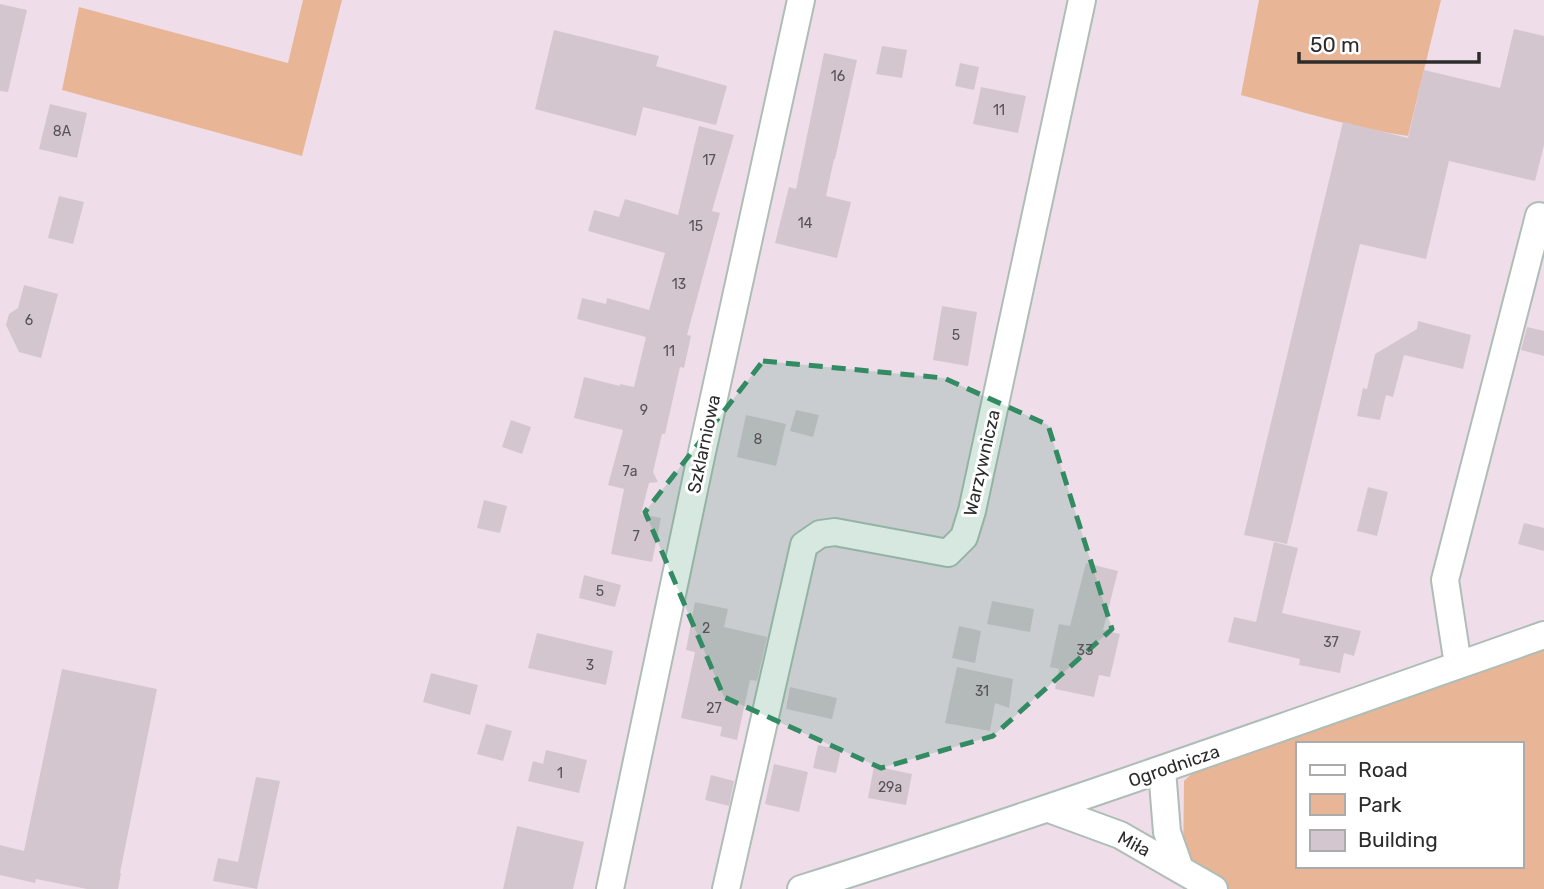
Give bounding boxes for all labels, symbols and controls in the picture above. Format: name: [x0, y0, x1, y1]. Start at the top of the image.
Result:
scale bar: [1299, 21, 1479, 65]
text: 50 m: [1310, 32, 1360, 57]
house number: 16: [831, 68, 845, 85]
house number: 11: [993, 102, 1005, 119]
house number: 8A: [53, 123, 72, 140]
house number: 17: [702, 152, 716, 169]
house number: 14: [798, 215, 813, 232]
house number: 15: [689, 218, 703, 235]
house number: 13: [672, 276, 686, 293]
house number: 6: [25, 312, 33, 329]
house number: 5: [952, 327, 960, 344]
house number: 11: [663, 343, 675, 360]
street label: Szklarniowa: [683, 393, 725, 495]
house number: 9: [640, 402, 648, 419]
street label: Warzywnicza: [959, 408, 1005, 518]
house number: 8: [754, 431, 763, 448]
house number: 7a: [623, 463, 637, 480]
house number: 7: [632, 528, 640, 545]
house number: 5: [596, 583, 604, 600]
house number: 2: [702, 620, 710, 637]
house number: 37: [1323, 634, 1339, 651]
house number: 33: [1077, 642, 1093, 659]
house number: 3: [586, 657, 594, 674]
house number: 31: [975, 683, 989, 700]
house number: 27: [706, 700, 722, 717]
street label: Ogrodnicza: [1126, 740, 1222, 792]
legend: [1296, 742, 1523, 868]
text: Road: [1358, 757, 1408, 782]
house number: 1: [557, 765, 563, 782]
house number: 29a: [878, 779, 902, 796]
text: Park: [1358, 792, 1402, 817]
street label: Miła: [1114, 826, 1154, 862]
text: Building: [1358, 827, 1438, 852]

